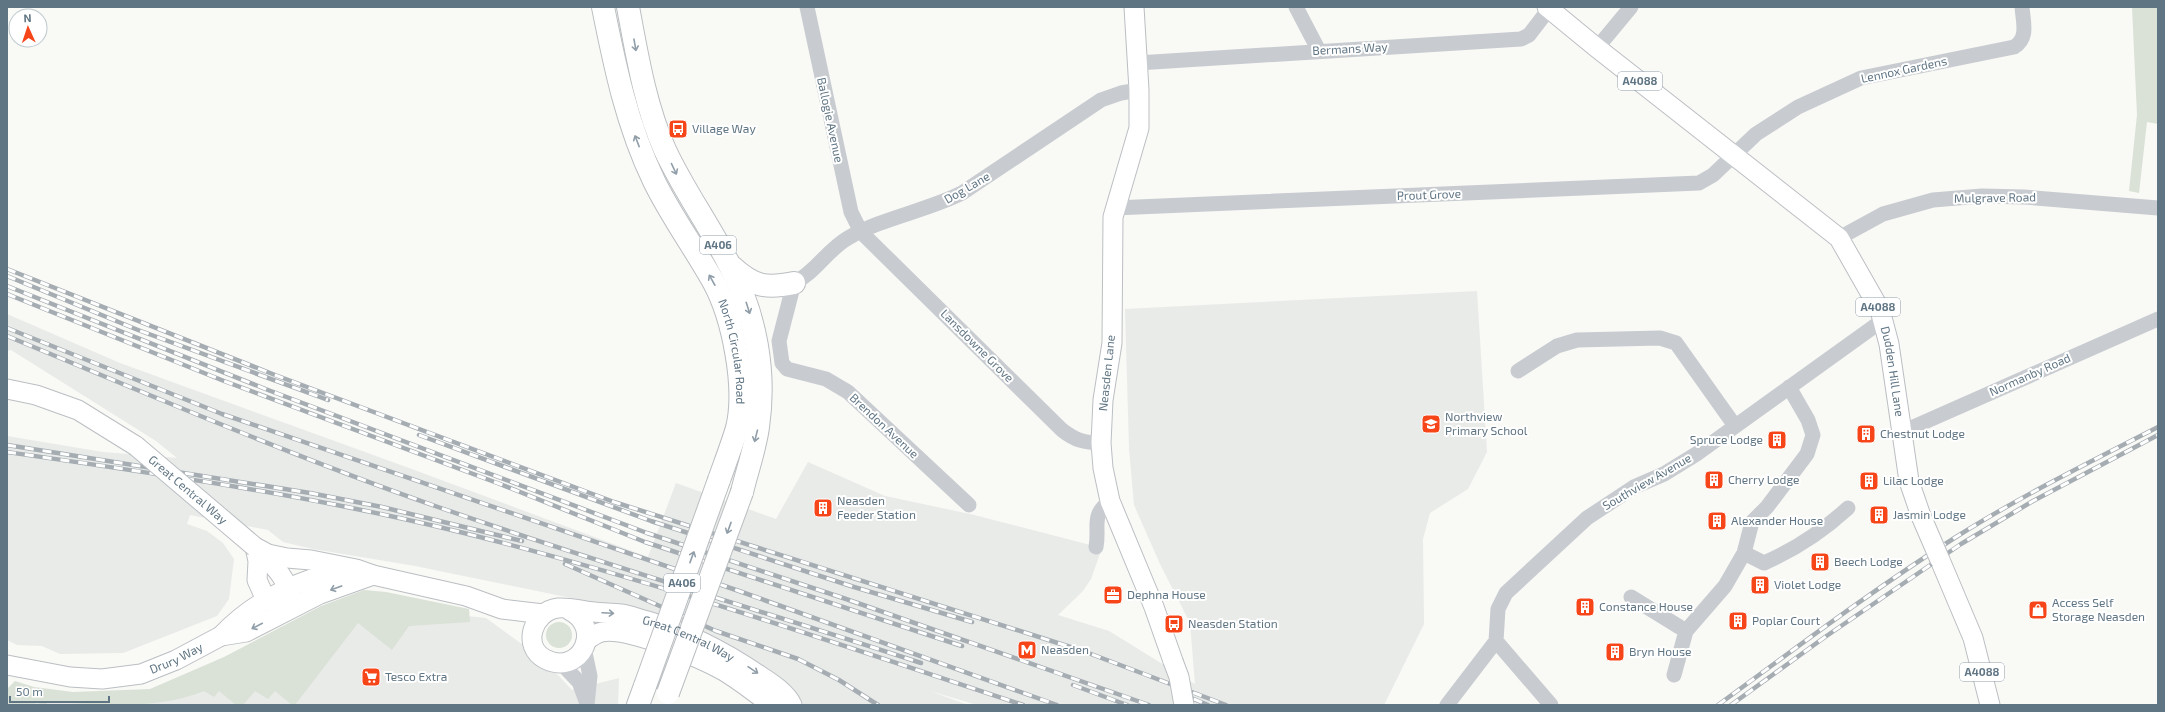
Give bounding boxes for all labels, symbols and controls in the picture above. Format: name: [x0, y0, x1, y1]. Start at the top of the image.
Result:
north arrow: [8, 8, 48, 48]
text: N: [23, 11, 32, 24]
one-way arrow: [631, 38, 639, 51]
street label: Bermans Way: [1312, 39, 1389, 57]
street label: Lennox Gardens: [1860, 53, 1948, 85]
road number: A4088: [1618, 72, 1662, 90]
street label: Ballogie Avenue: [815, 76, 847, 164]
bus stop icon: Village Way: [667, 118, 689, 140]
place label: Village Way: [692, 121, 756, 135]
one-way arrow: [633, 136, 641, 148]
one-way arrow: [671, 162, 678, 174]
street label: Dog Lane: [941, 168, 992, 206]
street label: Prout Grove: [1397, 186, 1461, 202]
street label: Mulgrave Road: [1954, 189, 2036, 205]
road number: A406: [700, 236, 736, 254]
one-way arrow: [708, 274, 715, 286]
street label: North Circular Road: [716, 297, 748, 405]
road number: A4088: [1856, 298, 1900, 316]
one-way arrow: [745, 301, 752, 314]
street label: Lansdowne Grove: [938, 306, 1017, 385]
street label: Dudden Hill Lane: [1879, 324, 1908, 417]
street label: Neasden Lane: [1095, 334, 1117, 412]
street label: Normanby Road: [1987, 350, 2072, 398]
street label: Brendon Avenue: [847, 390, 922, 461]
place label: Northview Primary School: [1445, 409, 1528, 437]
school or university icon: Northview Primary School: [1420, 413, 1442, 435]
building icon: Chestnut Lodge: [1855, 423, 1877, 445]
place label: Chestnut Lodge: [1880, 426, 1965, 440]
building icon: Spruce Lodge: [1766, 429, 1788, 451]
one-way arrow: [751, 430, 759, 443]
place label: Spruce Lodge: [1690, 432, 1763, 446]
street label: Southview Avenue: [1600, 450, 1693, 512]
street label: Great Central Way: [146, 452, 231, 527]
building icon: Cherry Lodge: [1703, 469, 1725, 491]
building icon: Lilac Lodge: [1858, 470, 1880, 492]
place label: Cherry Lodge: [1728, 472, 1800, 486]
place label: Lilac Lodge: [1883, 473, 1944, 487]
place label: Neasden Feeder Station: [837, 493, 916, 521]
building icon: Neasden Feeder Station: [812, 497, 834, 519]
building icon: Jasmin Lodge: [1868, 504, 1890, 526]
place label: Jasmin Lodge: [1893, 507, 1966, 521]
building icon: Alexander House: [1706, 510, 1728, 532]
place label: Alexander House: [1731, 513, 1823, 527]
one-way arrow: [724, 522, 732, 534]
one-way arrow: [688, 551, 696, 563]
building icon: Beech Lodge: [1809, 551, 1831, 573]
place label: Beech Lodge: [1834, 554, 1903, 568]
road number: A406: [664, 574, 700, 592]
building icon: Violet Lodge: [1749, 574, 1771, 596]
place label: Violet Lodge: [1774, 577, 1841, 591]
office icon: Dephna House: [1102, 584, 1124, 606]
one-way arrow: [330, 585, 343, 592]
place label: Dephna House: [1127, 587, 1206, 601]
place label: Access Self Storage Neasden: [2052, 595, 2145, 623]
building icon: Constance House: [1574, 596, 1596, 618]
place label: Constance House: [1599, 599, 1693, 613]
shop icon: Access Self Storage Neasden: [2027, 599, 2049, 621]
one-way arrow: [601, 610, 614, 617]
building icon: Poplar Court: [1727, 610, 1749, 632]
street label: Great Central Way: [641, 612, 738, 664]
bus stop icon: Neasden Station: [1163, 613, 1185, 635]
place label: Poplar Court: [1752, 613, 1820, 627]
place label: Neasden Station: [1188, 616, 1278, 630]
one-way arrow: [251, 623, 263, 630]
street label: Drury Way: [147, 639, 205, 676]
metro station icon: Neasden: [1016, 639, 1038, 661]
building icon: Bryn House: [1604, 641, 1626, 663]
place label: Neasden: [1041, 642, 1089, 656]
place label: Bryn House: [1629, 644, 1691, 658]
road number: A4088: [1960, 663, 2004, 681]
supermarket icon: Tesco Extra: [360, 666, 382, 688]
one-way arrow: [747, 666, 758, 674]
place label: Tesco Extra: [385, 669, 447, 683]
scale bar: [10, 678, 109, 704]
text: 50 m: [16, 684, 43, 698]

